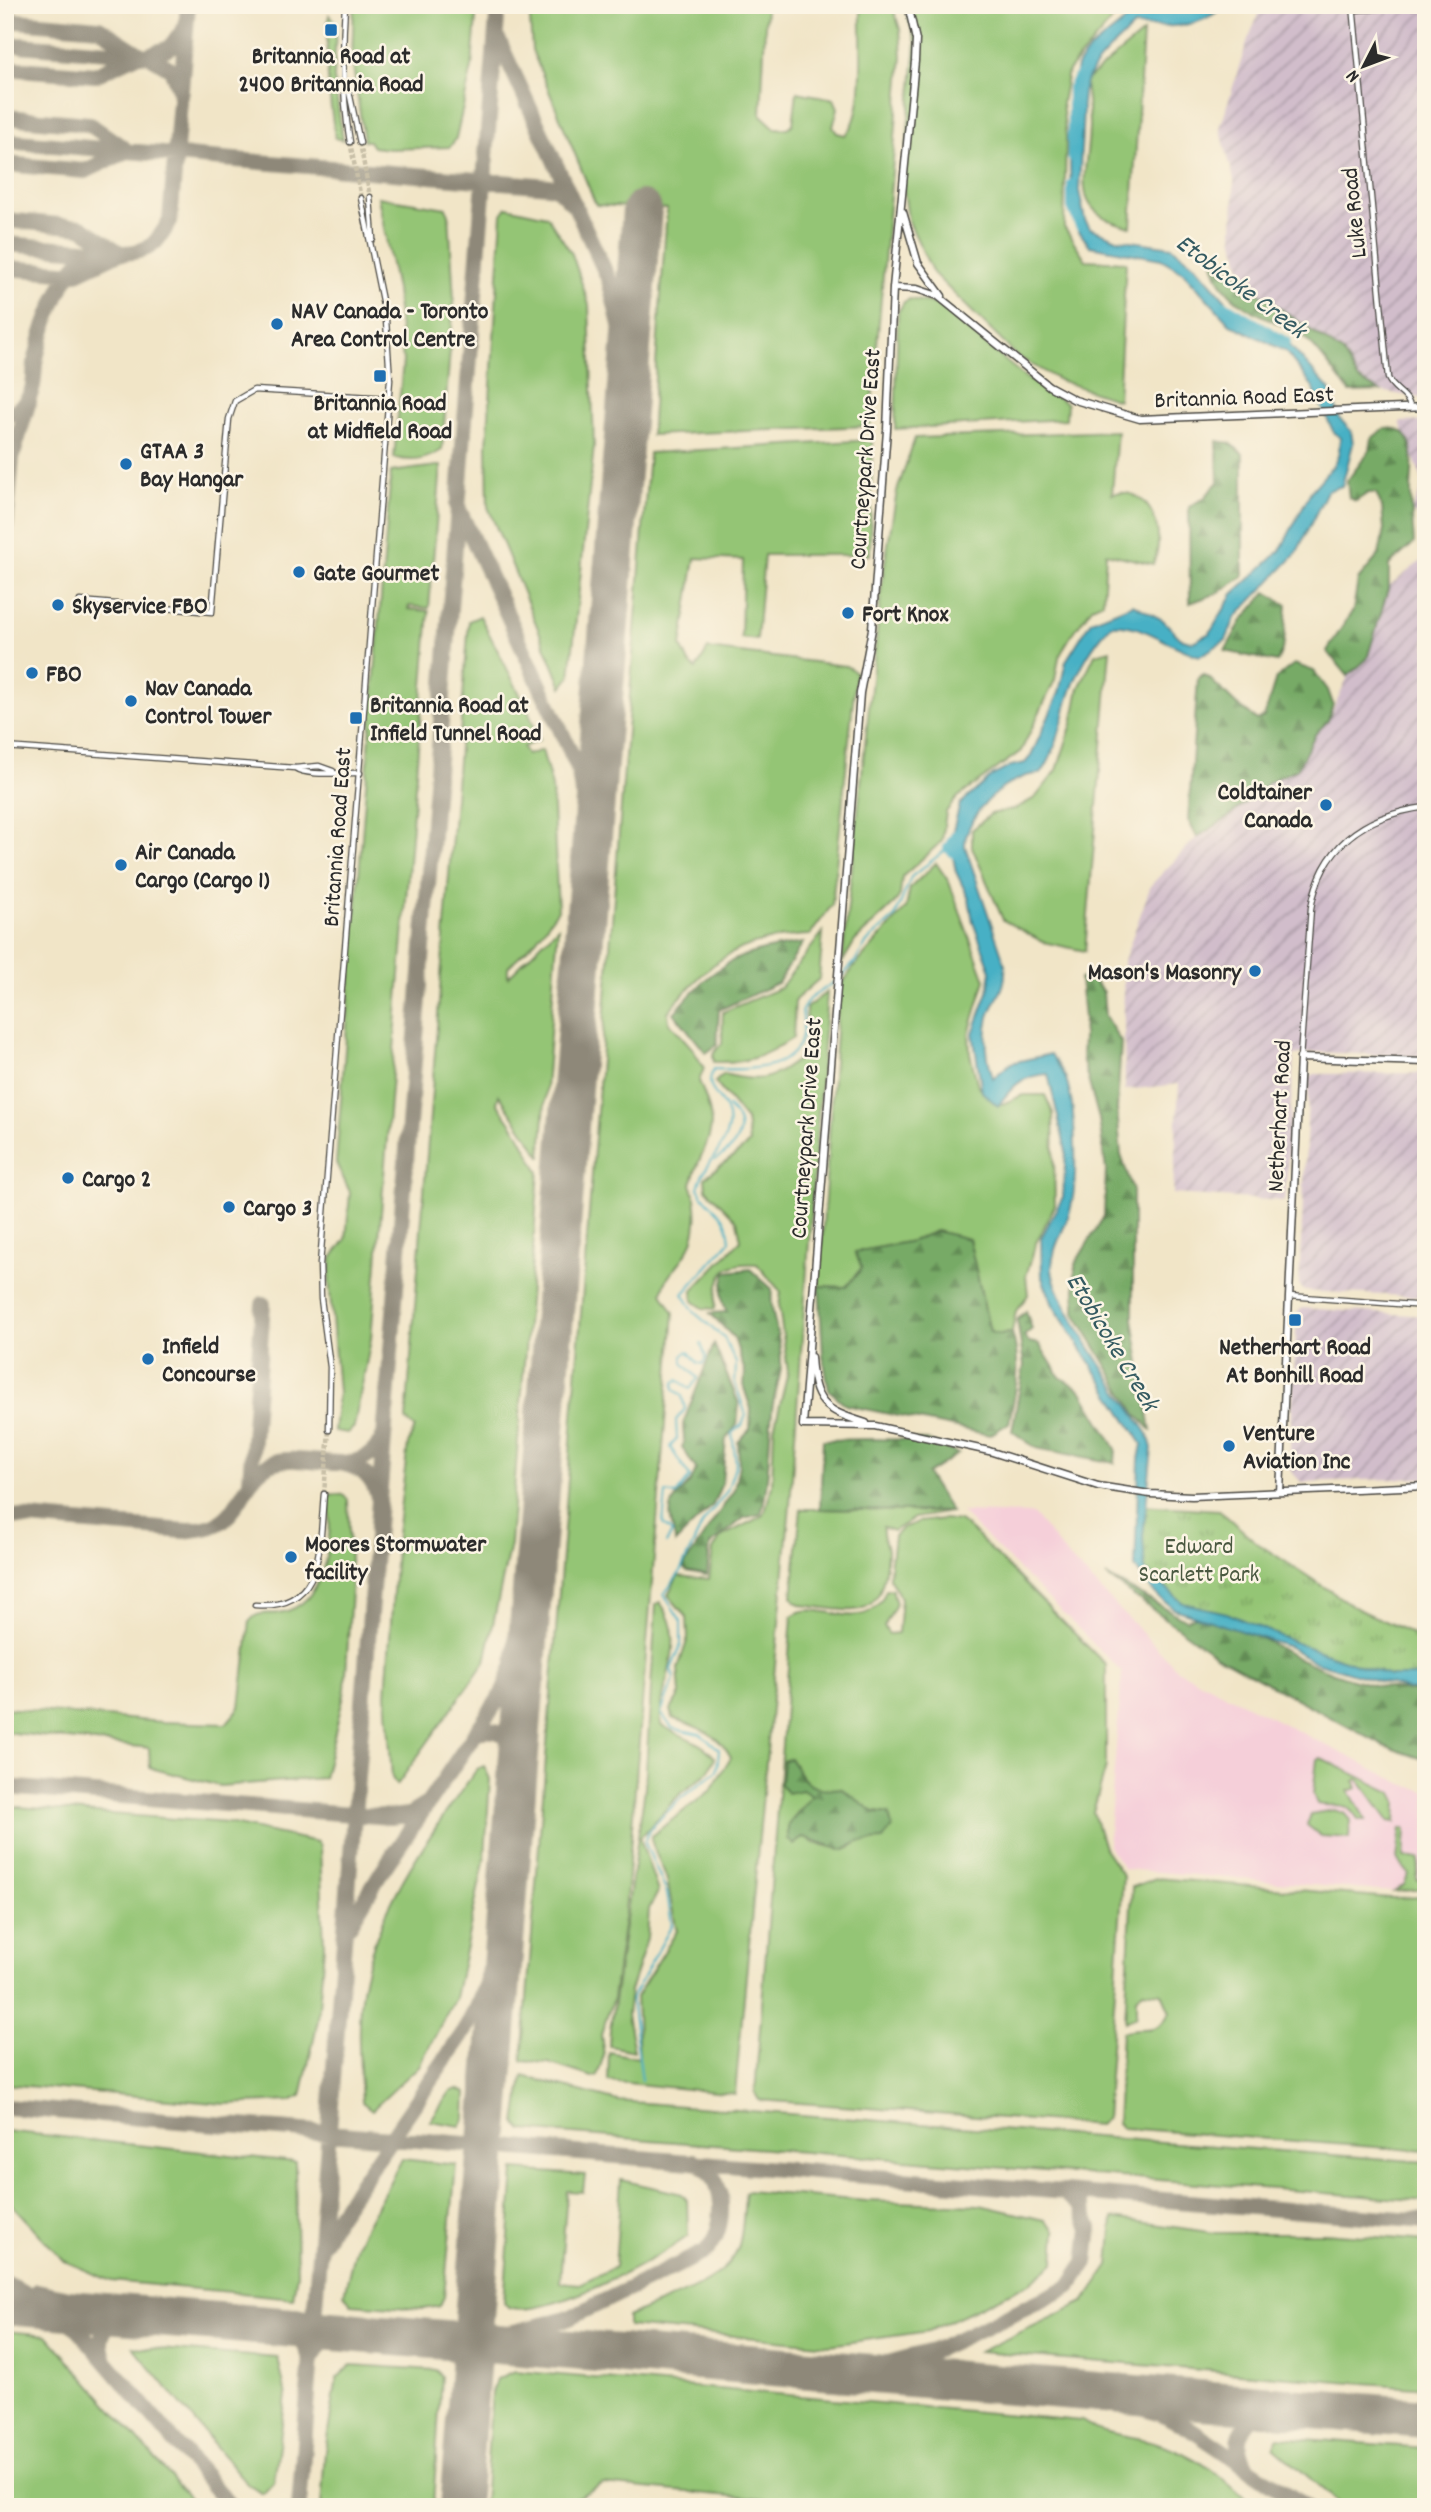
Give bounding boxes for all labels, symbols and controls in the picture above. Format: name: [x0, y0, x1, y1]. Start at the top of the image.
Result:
marker: Britannia Road at 2400 Britannia Road: [323, 22, 339, 38]
north arrow: [1330, 32, 1400, 102]
place label: Britannia Road at 2400 Britannia Road: [238, 41, 424, 103]
text: N: [1341, 63, 1367, 88]
street label: Luke Road: [1334, 166, 1378, 260]
water label: Etobicoke Creek: [1167, 226, 1315, 351]
place label: NAV Canada - Toronto Area Control Centre: [291, 296, 489, 358]
marker: NAV Canada - Toronto Area Control Centre: [269, 316, 285, 332]
street label: Courtneypark Drive East: [842, 347, 892, 571]
marker: Britannia Road at Midfield Road: [372, 368, 388, 384]
street label: Britannia Road East: [1154, 379, 1335, 419]
place label: Britannia Road at Midfield Road: [308, 388, 452, 450]
place label: GTAA 3 Bay Hangar: [140, 436, 244, 498]
marker: GTAA 3 Bay Hangar: [118, 456, 134, 472]
place label: Gate Gourmet: [313, 558, 439, 592]
marker: Gate Gourmet: [291, 564, 307, 580]
place label: Skyservice FBO: [72, 591, 208, 625]
marker: Skyservice FBO: [50, 597, 66, 613]
place label: Fort Knox: [862, 599, 948, 633]
marker: Fort Knox: [840, 605, 856, 621]
place label: FBO: [46, 659, 82, 693]
marker: FBO: [24, 665, 40, 681]
place label: Nav Canada Control Tower: [145, 673, 272, 735]
place label: Britannia Road at Infield Tunnel Road: [370, 690, 541, 752]
marker: Nav Canada Control Tower: [123, 693, 139, 709]
marker: Britannia Road at Infield Tunnel Road: [348, 710, 364, 726]
street label: Britannia Road East: [316, 746, 362, 928]
place label: Coldtainer Canada: [1217, 777, 1313, 839]
marker: Coldtainer Canada: [1318, 797, 1334, 813]
place label: Air Canada Cargo (Cargo 1): [135, 837, 270, 899]
marker: Air Canada Cargo (Cargo 1): [113, 857, 129, 873]
place label: Mason's Masonry: [1088, 957, 1242, 991]
marker: Mason's Masonry: [1247, 963, 1263, 979]
street label: Courtneypark Drive East: [783, 1016, 833, 1240]
street label: Netherhart Road: [1260, 1039, 1302, 1193]
place label: Cargo 2: [82, 1164, 151, 1198]
marker: Cargo 2: [60, 1170, 76, 1186]
place label: Cargo 3: [243, 1193, 312, 1227]
marker: Cargo 3: [221, 1199, 237, 1215]
water label: Etobicoke Creek: [1055, 1267, 1168, 1421]
marker: Netherhart Road At Bonhill Road: [1287, 1312, 1303, 1328]
place label: Infield Concourse: [162, 1331, 256, 1393]
place label: Netherhart Road At Bonhill Road: [1219, 1332, 1371, 1394]
marker: Infield Concourse: [140, 1351, 156, 1367]
place label: Venture Aviation Inc: [1243, 1418, 1351, 1480]
marker: Venture Aviation Inc: [1221, 1438, 1237, 1454]
place label: Moores Stormwater facility: [304, 1529, 487, 1591]
park label: Edward Scarlett Park: [1139, 1531, 1259, 1593]
marker: Moores Stormwater facility: [283, 1549, 299, 1565]

